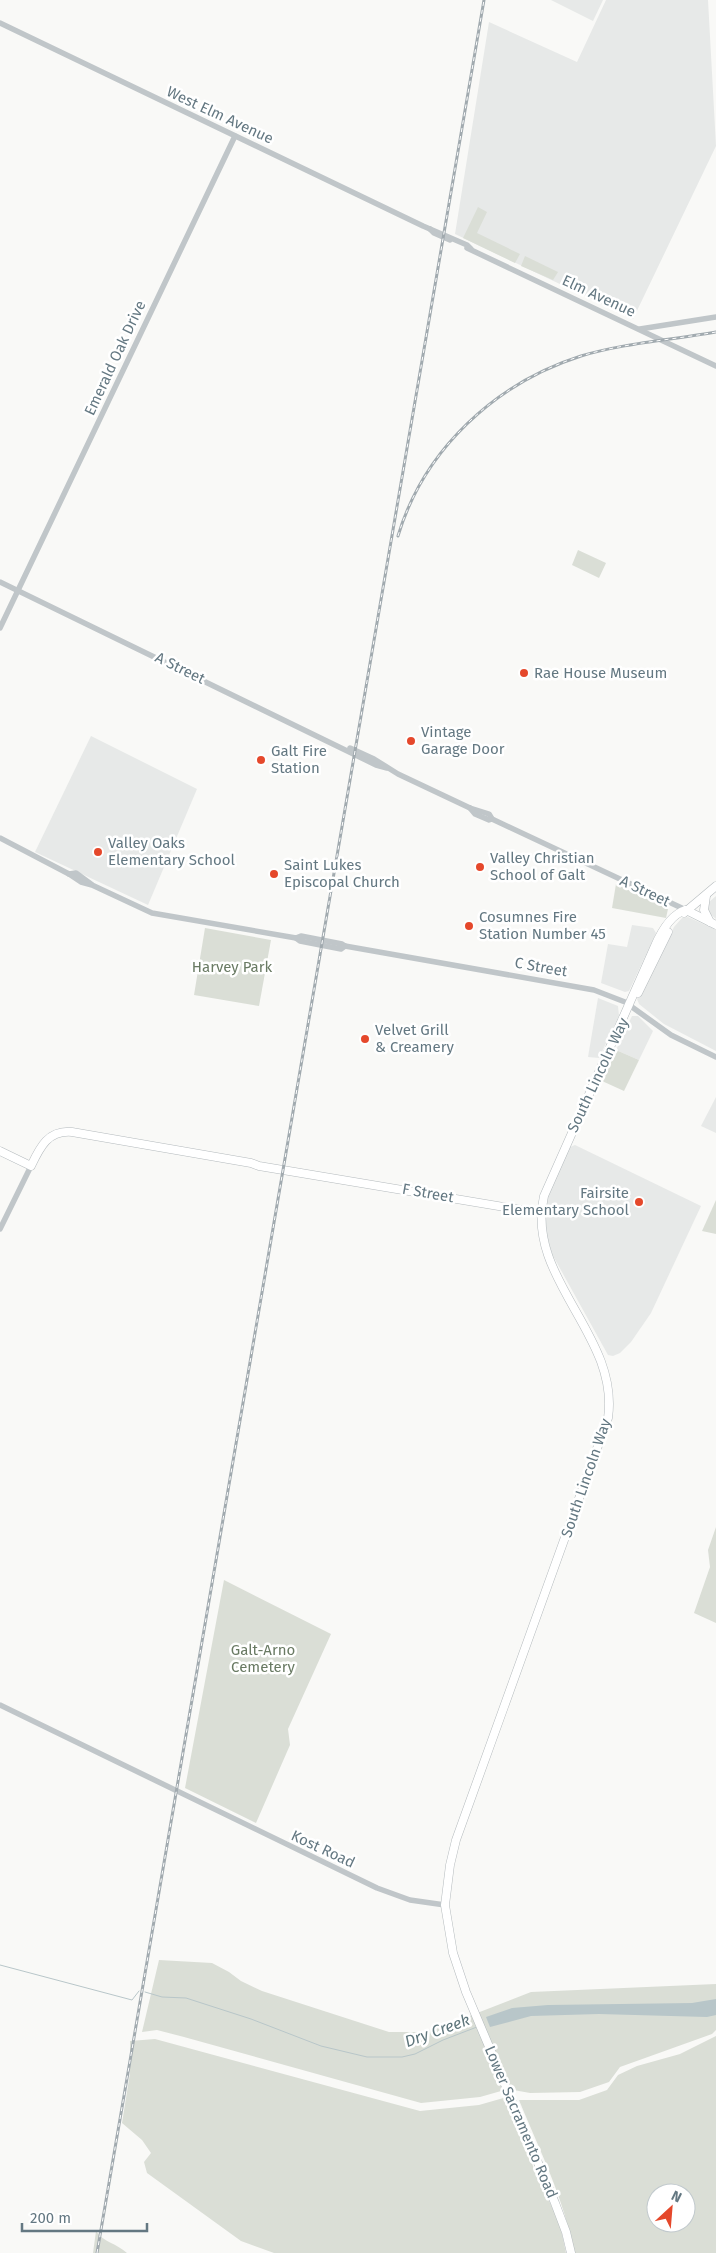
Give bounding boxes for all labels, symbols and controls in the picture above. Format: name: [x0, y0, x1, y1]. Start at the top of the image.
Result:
street label: West Elm Avenue: [164, 82, 276, 148]
street label: Elm Avenue: [559, 271, 639, 321]
street label: Emerald Oak Drive: [80, 298, 150, 418]
street label: A Street: [152, 648, 208, 688]
place label: Rae House Museum: [534, 664, 667, 682]
marker: Rae House Museum: [518, 667, 530, 679]
place label: Vintage Garage Door: [421, 723, 505, 758]
marker: Vintage Garage Door: [405, 735, 417, 747]
place label: Galt Fire Station: [271, 742, 327, 777]
marker: Galt Fire Station: [255, 754, 267, 766]
place label: Valley Oaks Elementary School: [108, 834, 236, 869]
marker: Valley Oaks Elementary School: [92, 846, 104, 858]
place label: Valley Christian School of Galt: [490, 849, 595, 884]
place label: Saint Lukes Episcopal Church: [284, 856, 400, 891]
marker: Valley Christian School of Galt: [474, 861, 486, 873]
marker: Saint Lukes Episcopal Church: [268, 868, 280, 880]
street label: A Street: [617, 872, 673, 911]
place label: Cosumnes Fire Station Number 45: [479, 908, 606, 943]
marker: Cosumnes Fire Station Number 45: [463, 920, 475, 932]
street label: C Street: [513, 954, 569, 981]
park label: Harvey Park: [192, 958, 273, 976]
street label: South Lincoln Way: [564, 1014, 633, 1135]
place label: Velvet Grill & Creamery: [375, 1021, 454, 1056]
marker: Velvet Grill & Creamery: [359, 1033, 371, 1045]
street label: F Street: [401, 1180, 456, 1206]
place label: Fairsite Elementary School: [502, 1184, 630, 1219]
marker: Fairsite Elementary School: [633, 1196, 645, 1208]
street label: South Lincoln Way: [557, 1416, 615, 1540]
park label: Galt-Arno Cemetery: [231, 1641, 296, 1676]
street label: Kost Road: [288, 1826, 358, 1872]
water label: Dry Creek: [402, 2010, 472, 2051]
street label: Lower Sacramento Road: [481, 2043, 561, 2201]
north arrow: [646, 2183, 696, 2233]
text: N: [669, 2187, 684, 2206]
scale bar: [22, 2200, 148, 2232]
text: 200 m: [30, 2209, 71, 2227]

